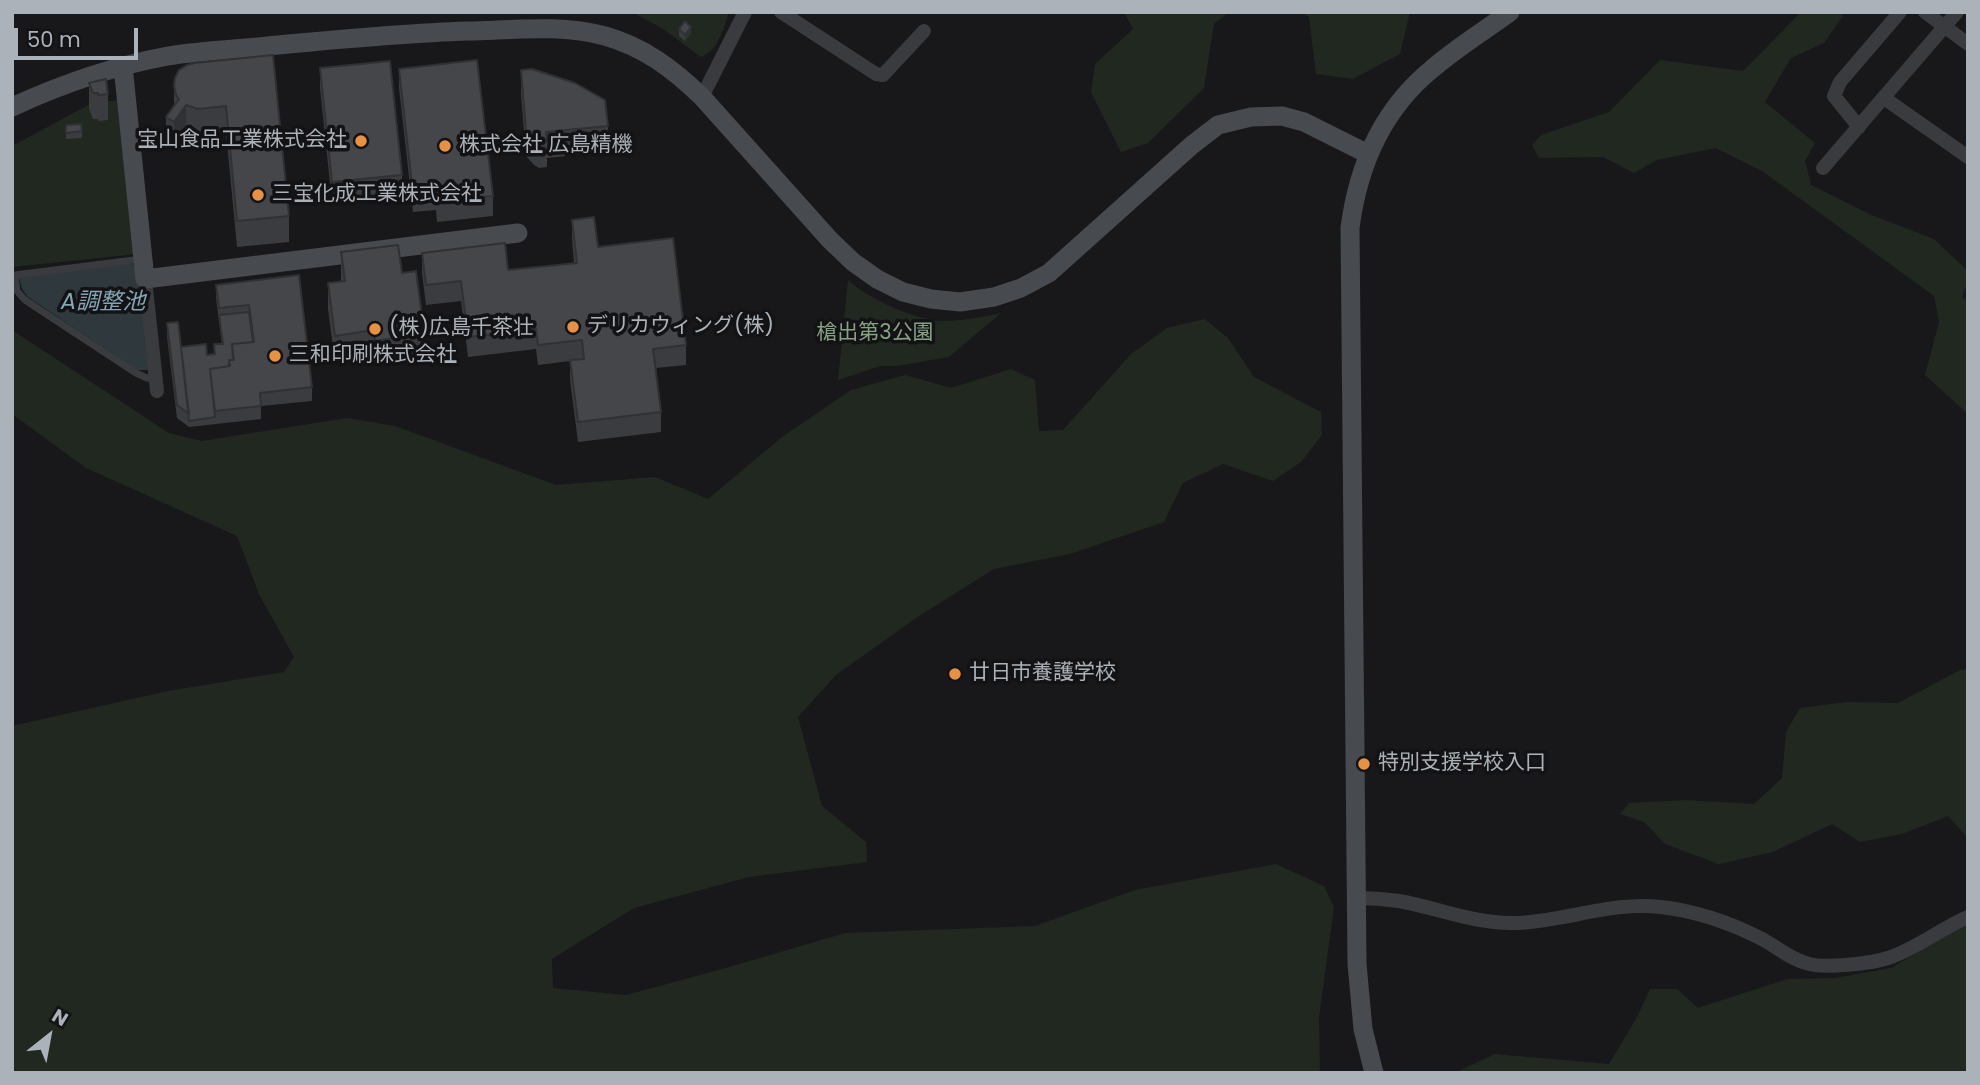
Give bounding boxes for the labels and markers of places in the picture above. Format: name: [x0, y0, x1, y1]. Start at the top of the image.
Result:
place label: 宝山食品工業株式会社: [137, 128, 347, 154]
marker: 宝山食品工業株式会社: [353, 133, 369, 149]
place label: 株式会社 広島精機: [459, 133, 633, 159]
marker: 株式会社 広島精機: [437, 138, 453, 154]
place label: 三宝化成工業株式会社: [272, 182, 482, 208]
marker: 三宝化成工業株式会社: [250, 187, 266, 203]
place label: デリカウィング(株): [587, 314, 774, 340]
place label: (株)広島千茶壮: [389, 316, 534, 342]
marker: デリカウィング(株): [565, 319, 581, 335]
marker: (株)広島千茶壮: [367, 321, 383, 337]
place label: 三和印刷株式会社: [289, 343, 457, 369]
marker: 三和印刷株式会社: [267, 348, 283, 364]
place label: 廿日市養護学校: [969, 661, 1116, 687]
marker: 廿日市養護学校: [947, 666, 963, 682]
place label: 特別支援学校入口: [1378, 751, 1546, 777]
marker: 特別支援学校入口: [1356, 756, 1372, 772]

